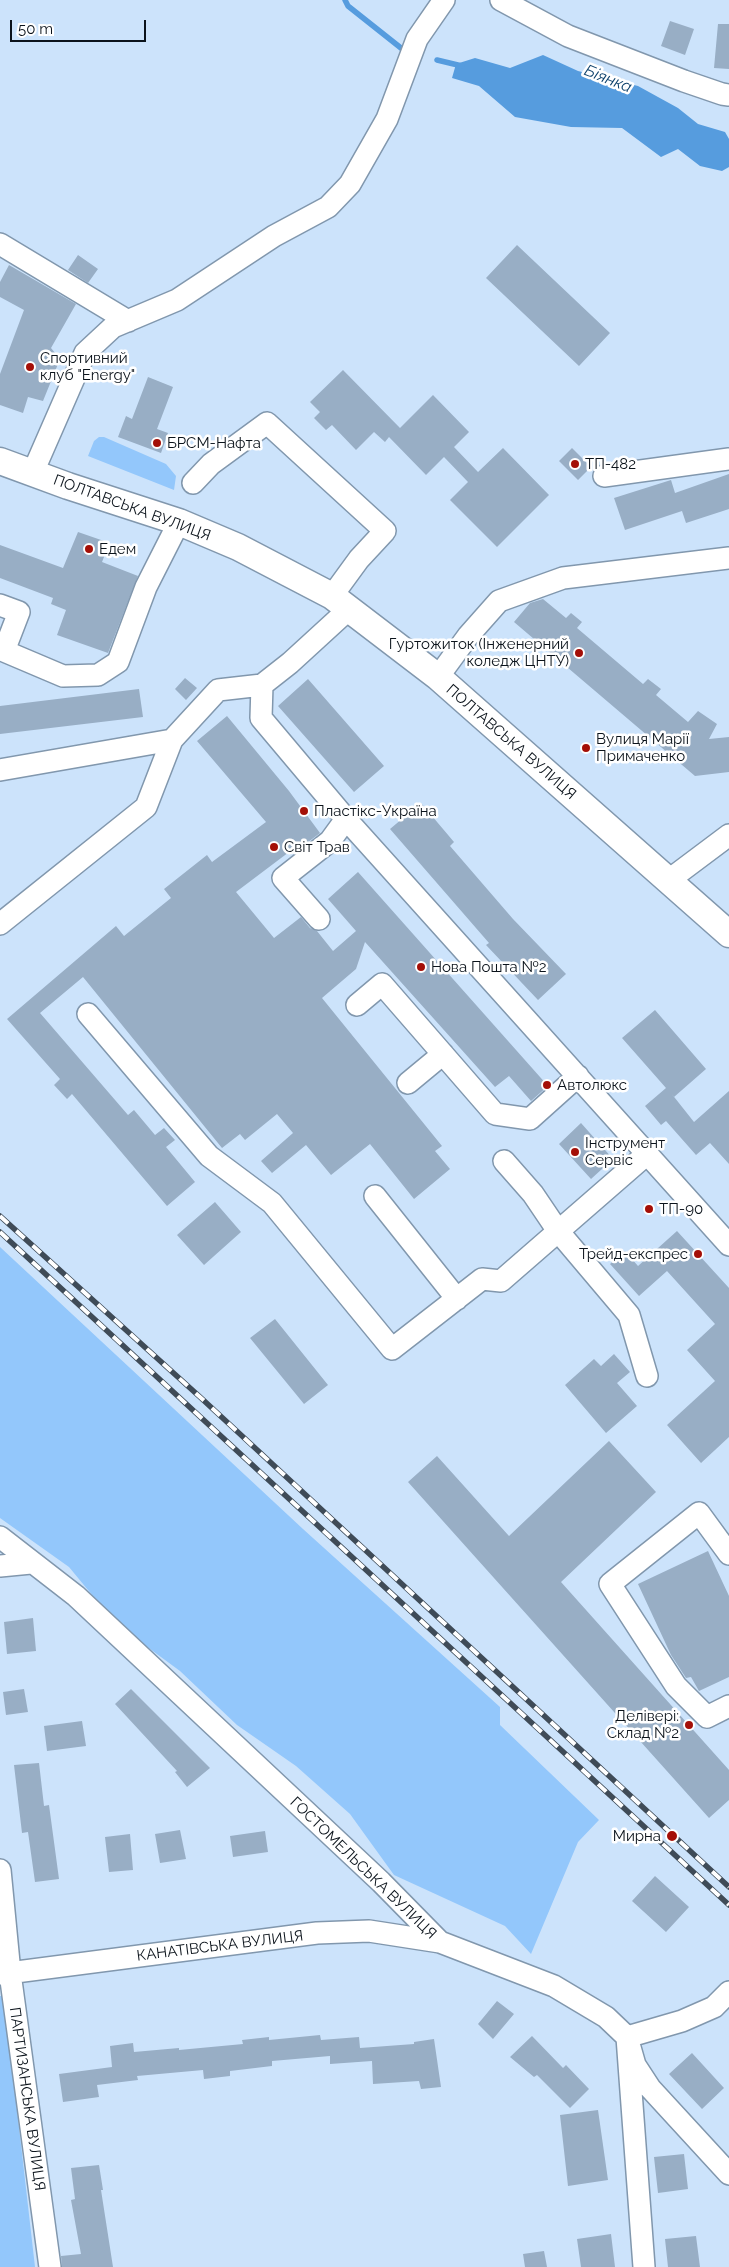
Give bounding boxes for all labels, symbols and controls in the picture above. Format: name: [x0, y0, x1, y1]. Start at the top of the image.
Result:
scale bar: [12, 10, 149, 42]
text: 50 m: [18, 20, 53, 38]
water label: Біянка: [582, 61, 634, 97]
place label: Спортивний клуб "Energy": [40, 349, 135, 384]
marker: Спортивний клуб "Energy": [24, 361, 36, 373]
place label: БРСМ-Нафта: [167, 434, 261, 452]
marker: БРСМ-Нафта: [151, 437, 163, 449]
place label: ТП-482: [585, 455, 636, 473]
marker: ТП-482: [569, 458, 581, 470]
street label: ПОЛТАВСЬКА ВУЛИЦЯ: [51, 471, 213, 545]
place label: Едем: [99, 540, 136, 558]
marker: Едем: [83, 543, 95, 555]
place label: Гуртожиток (Інженерний коледж ЦНТУ): [389, 635, 569, 670]
marker: Гуртожиток (Інженерний коледж ЦНТУ): [573, 647, 585, 659]
street label: ПОЛТАВСЬКА ВУЛИЦЯ: [442, 681, 580, 803]
place label: Вулиця Марії Примаченко: [596, 730, 689, 765]
marker: Вулиця Марії Примаченко: [580, 742, 592, 754]
place label: Пластікс-Україна: [314, 802, 437, 820]
marker: Пластікс-Україна: [298, 805, 310, 817]
place label: Світ Трав: [284, 838, 350, 856]
marker: Світ Трав: [268, 841, 280, 853]
place label: Нова Пошта №2: [431, 958, 547, 976]
marker: Нова Пошта №2: [415, 961, 427, 973]
place label: Автолюкс: [557, 1076, 627, 1094]
marker: Автолюкс: [541, 1079, 553, 1091]
place label: Інструмент Сервіс: [585, 1134, 665, 1169]
marker: Інструмент Сервіс: [569, 1146, 581, 1158]
place label: ТП-90: [659, 1200, 703, 1218]
marker: ТП-90: [643, 1203, 655, 1215]
place label: Трейд-експрес: [579, 1245, 688, 1263]
marker: Трейд-експрес: [692, 1248, 704, 1260]
place label: Делівері: Склад №2: [607, 1707, 679, 1742]
marker: Делівері: Склад №2: [683, 1719, 695, 1731]
street label: ГОСТОМЕЛЬСЬКА ВУЛИЦЯ: [286, 1793, 440, 1943]
place label: Мирна: [613, 1827, 661, 1845]
marker: Мирна: [665, 1829, 679, 1843]
street label: КАНАТІВСЬКА ВУЛИЦЯ: [136, 1927, 304, 1965]
street label: ПАРТИЗАНСЬКА ВУЛИЦЯ: [5, 2006, 49, 2192]

